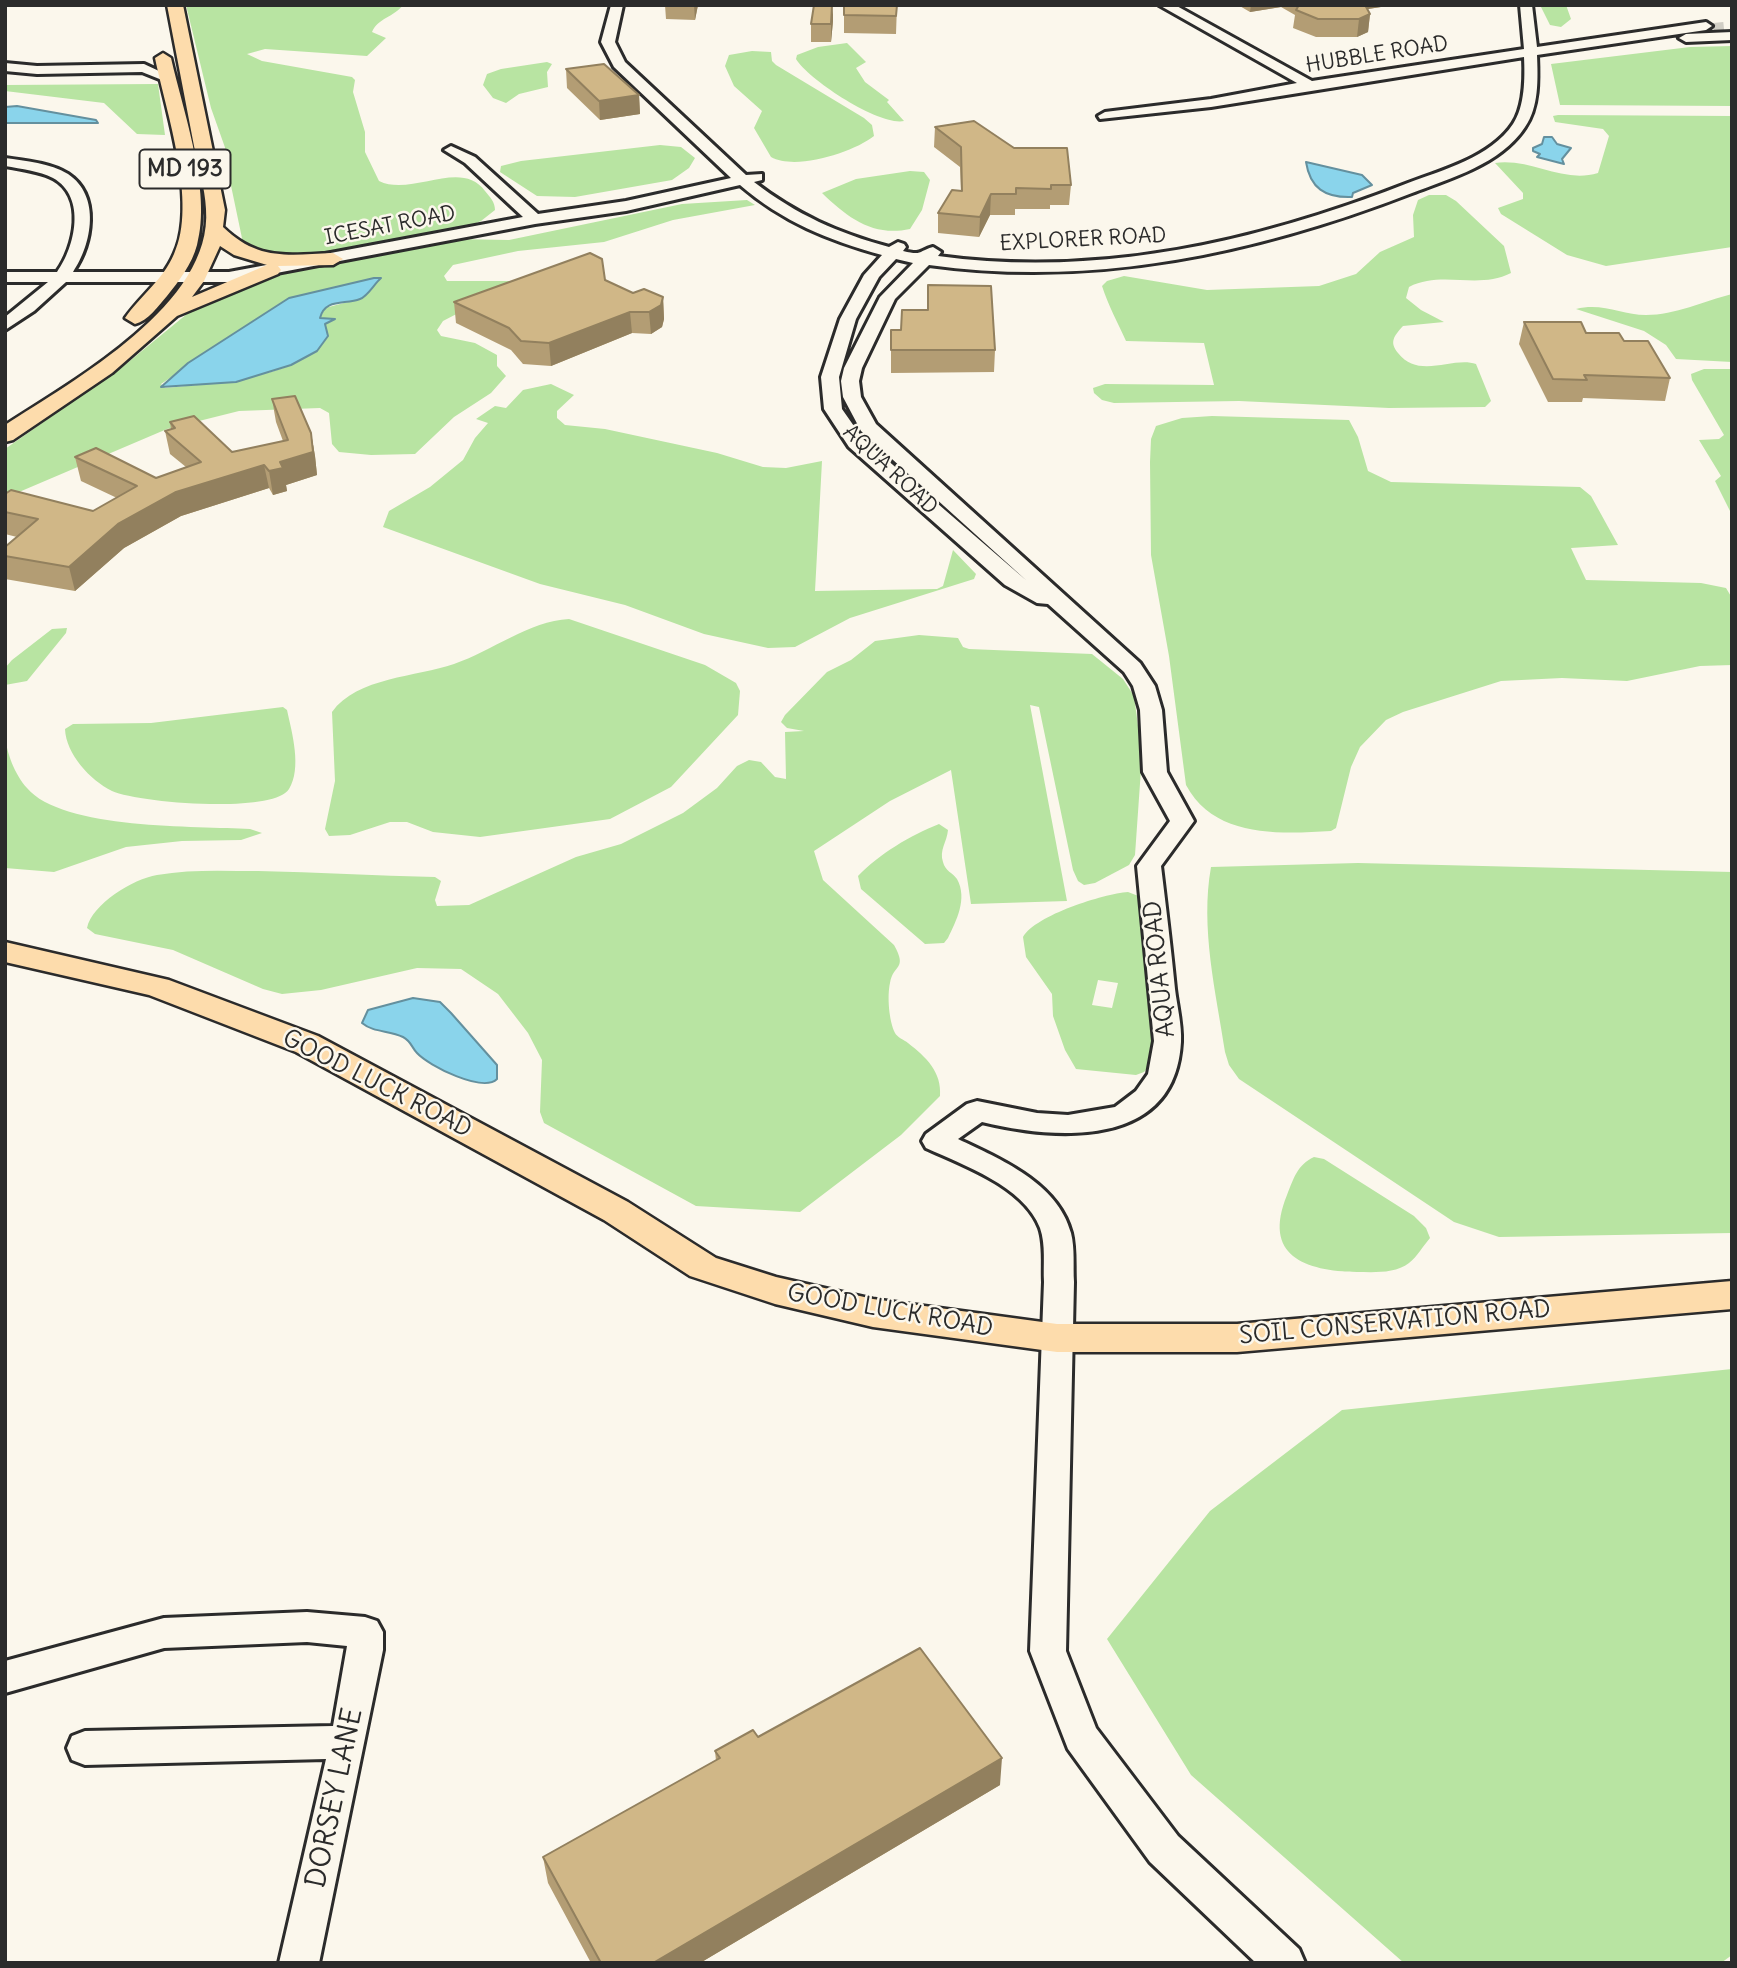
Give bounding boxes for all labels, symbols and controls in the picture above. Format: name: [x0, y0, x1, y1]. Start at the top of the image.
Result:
street label: HUBBLE ROAD: [1304, 31, 1450, 79]
road number: MD 193: [140, 150, 230, 188]
street label: ICESAT ROAD: [322, 201, 458, 251]
street label: EXPLORER ROAD: [999, 223, 1167, 257]
street label: AQUA ROAD: [838, 420, 942, 520]
street label: AQUA ROAD: [1139, 899, 1181, 1039]
street label: GOOD LUCK ROAD: [278, 1024, 476, 1144]
street label: GOOD LUCK ROAD: [785, 1279, 995, 1343]
street label: SOIL CONSERVATION ROAD: [1238, 1295, 1552, 1351]
street label: DORSEY LANE: [300, 1705, 370, 1891]

